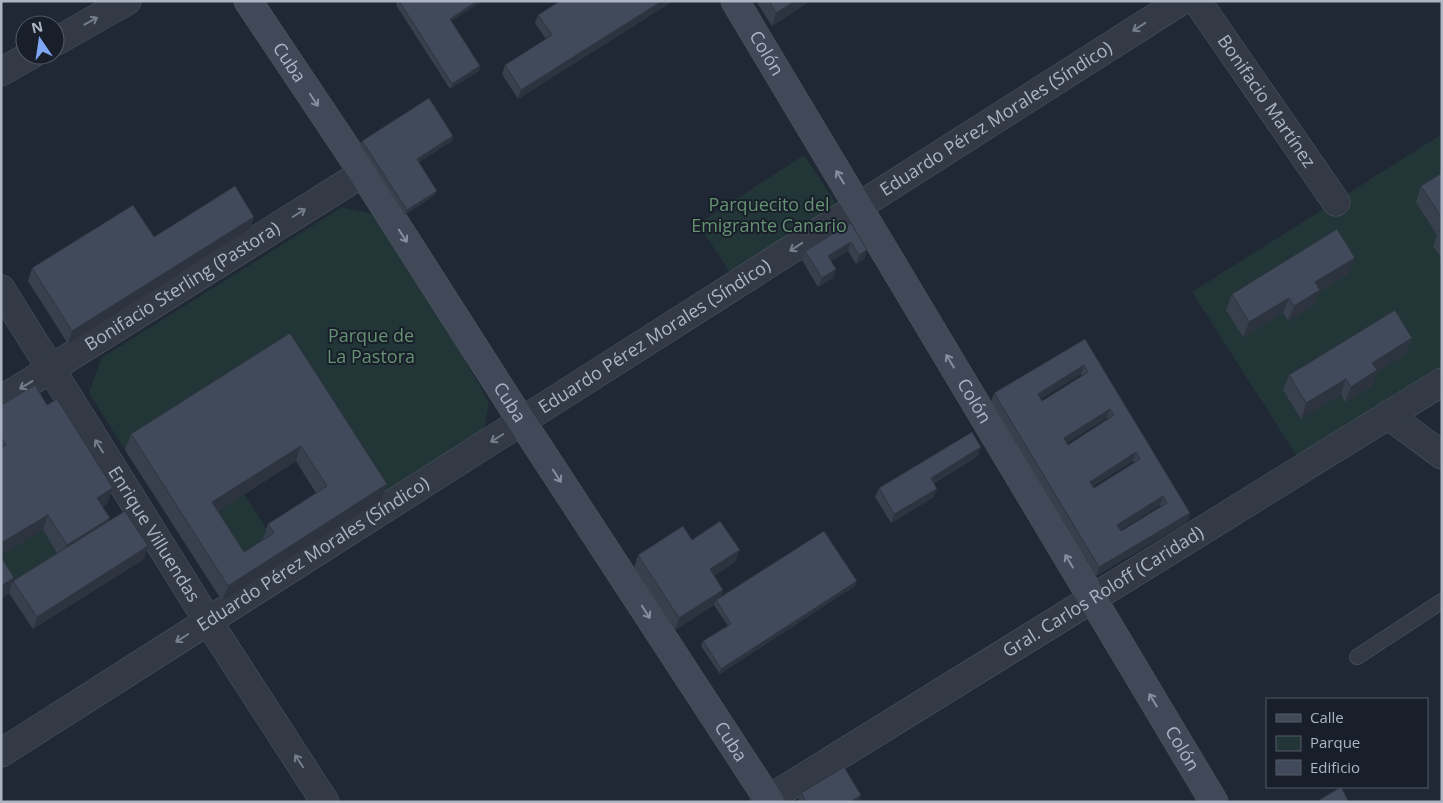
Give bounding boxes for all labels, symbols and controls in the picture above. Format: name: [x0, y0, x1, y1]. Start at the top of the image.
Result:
north arrow: [15, 15, 65, 65]
text: N: [29, 16, 45, 37]
one-way arrow: [83, 16, 98, 26]
one-way arrow: [1133, 23, 1147, 33]
street label: Colón: [744, 26, 790, 80]
street label: Bonifacio Martínez: [1213, 29, 1322, 172]
street label: Eduardo Pérez Morales (Síndico): [875, 35, 1116, 201]
street label: Cuba: [268, 37, 312, 87]
one-way arrow: [309, 93, 319, 107]
one-way arrow: [834, 170, 844, 184]
park label: Parquecito del Emigrante Canario: [691, 192, 847, 237]
one-way arrow: [292, 208, 306, 218]
street label: Bonifacio Sterling (Pastora): [80, 215, 284, 356]
one-way arrow: [398, 229, 408, 243]
one-way arrow: [789, 242, 803, 252]
street label: Eduardo Pérez Morales (Síndico): [533, 253, 775, 419]
park label: Parque de La Pastora: [327, 323, 415, 368]
one-way arrow: [944, 355, 954, 369]
street label: Colón: [952, 373, 998, 427]
street label: Cuba: [488, 377, 532, 427]
one-way arrow: [20, 381, 34, 391]
one-way arrow: [490, 433, 504, 443]
one-way arrow: [93, 440, 103, 454]
street label: Enrique Villuendas: [103, 461, 206, 606]
one-way arrow: [552, 468, 562, 482]
street label: Eduardo Pérez Morales (Síndico): [192, 470, 433, 636]
street label: Gral. Carlos Roloff (Caridad): [998, 520, 1208, 662]
one-way arrow: [1064, 554, 1074, 568]
one-way arrow: [641, 604, 651, 618]
one-way arrow: [176, 633, 190, 643]
one-way arrow: [1147, 694, 1157, 708]
legend: [1266, 698, 1428, 788]
text: Calle: [1310, 707, 1344, 727]
street label: Cuba: [710, 716, 753, 766]
street label: Colón: [1160, 721, 1206, 775]
text: Parque: [1310, 732, 1360, 752]
one-way arrow: [293, 754, 303, 768]
text: Edificio: [1310, 757, 1360, 777]

